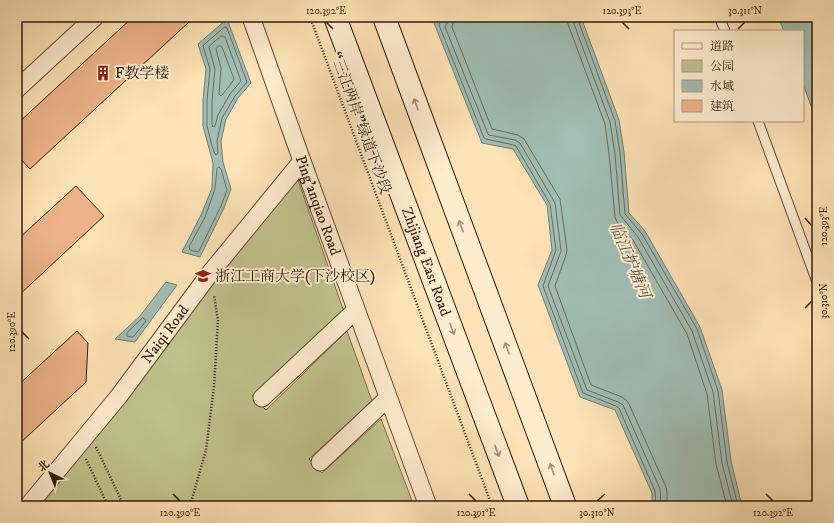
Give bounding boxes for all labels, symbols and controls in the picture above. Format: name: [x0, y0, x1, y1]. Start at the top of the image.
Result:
text: 120.392°E: [306, 5, 346, 17]
text: 120.393°E: [602, 5, 642, 17]
text: 30.311°N: [728, 5, 762, 17]
legend: [674, 30, 804, 122]
text: 道路: [710, 39, 734, 54]
street label: “三江两岸”绿道下沙段: [326, 50, 395, 197]
text: 公园: [710, 59, 734, 74]
building icon: F教学楼: [94, 64, 112, 82]
place label: F教学楼: [115, 64, 169, 83]
text: 水域: [710, 79, 734, 94]
one-way arrow: [411, 98, 419, 110]
text: 建筑: [710, 99, 734, 114]
street label: Ping'anqiao Road: [291, 153, 345, 259]
street label: Zhijiang East Road: [397, 205, 455, 319]
text: 120.393°E: [818, 206, 830, 246]
one-way arrow: [457, 220, 465, 232]
water label: 临江护塘河: [605, 220, 656, 304]
school or university icon: 浙江工商大学(下沙校区): [194, 267, 212, 285]
place label: 浙江工商大学(下沙校区): [215, 267, 375, 286]
text: 30.310°N: [818, 283, 830, 319]
street label: Naiqi Road: [138, 301, 194, 367]
text: 120.390°E: [6, 312, 18, 352]
one-way arrow: [448, 323, 456, 335]
one-way arrow: [502, 342, 510, 354]
one-way arrow: [494, 444, 502, 456]
north arrow: [30, 453, 70, 493]
text: 北: [35, 458, 53, 475]
one-way arrow: [547, 464, 555, 476]
text: 120.390°E: [160, 507, 200, 519]
text: 120.391°E: [457, 507, 495, 519]
text: 30.310°N: [579, 507, 615, 519]
text: 120.392°E: [753, 507, 793, 519]

